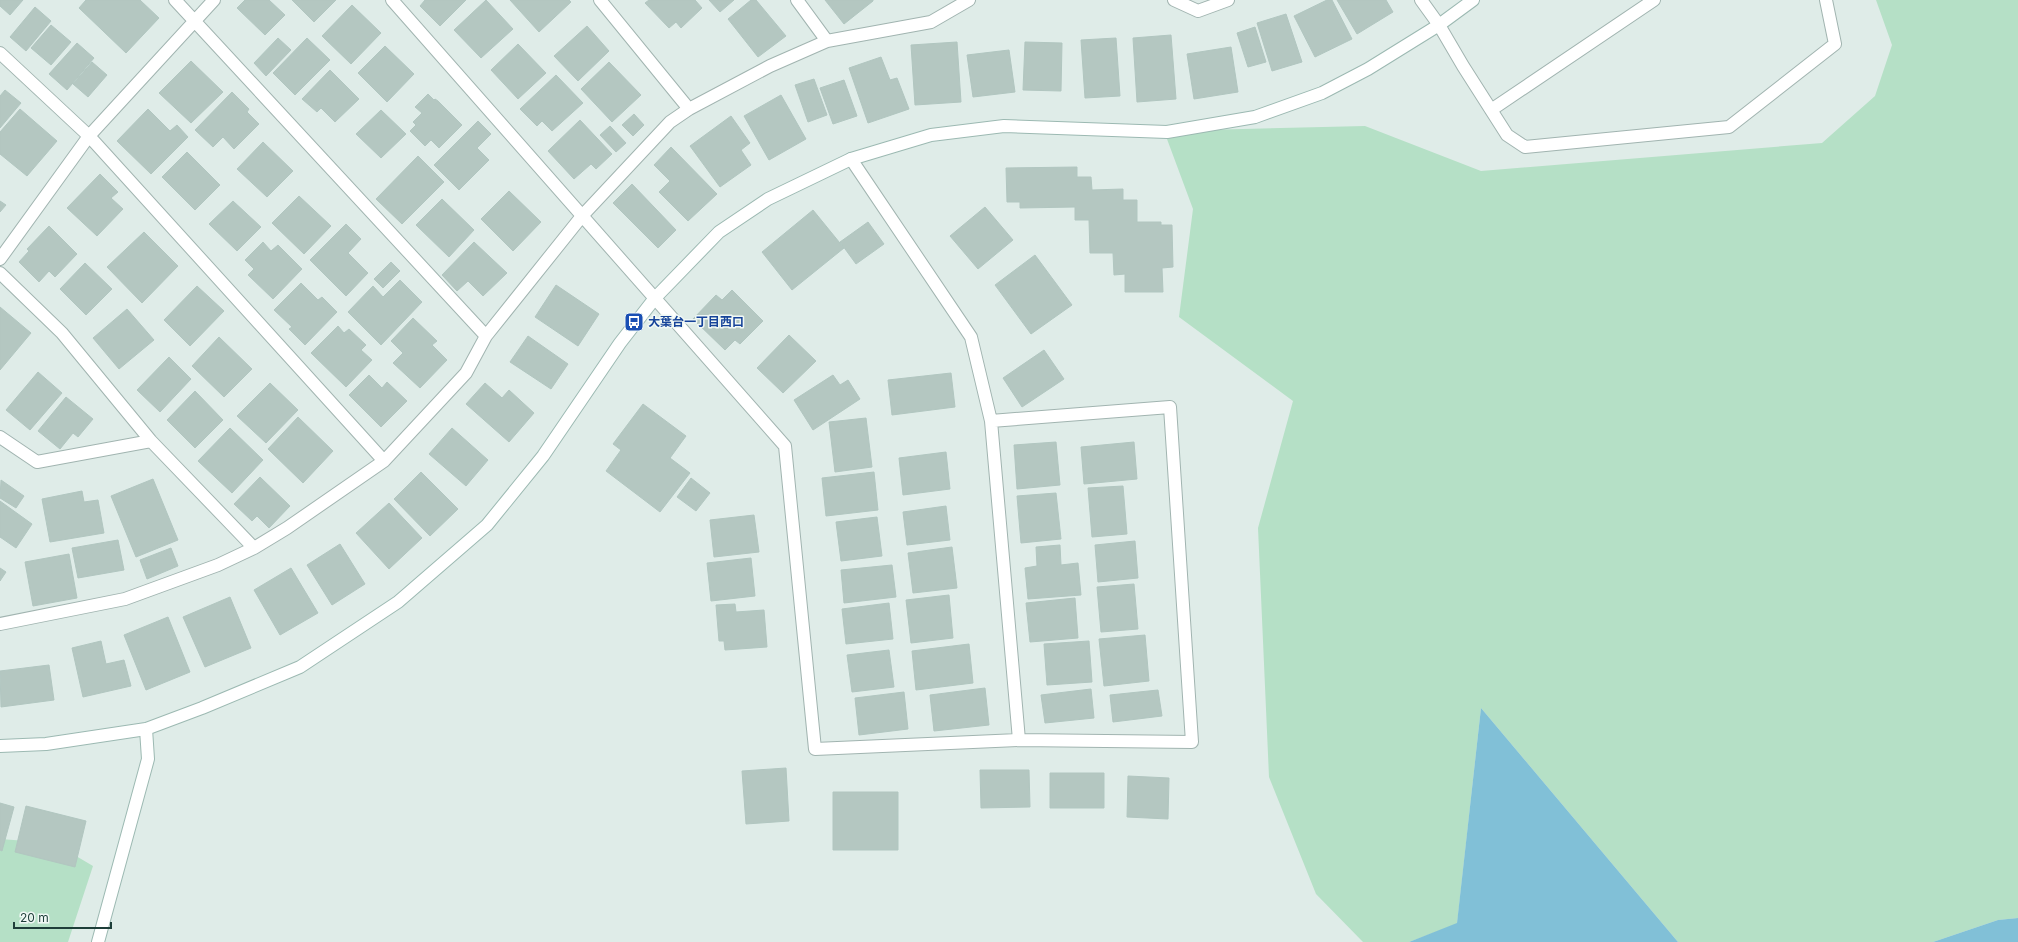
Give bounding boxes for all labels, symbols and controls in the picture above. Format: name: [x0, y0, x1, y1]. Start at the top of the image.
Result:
bus stop icon: 大葉台一丁目西口: [623, 311, 645, 333]
place label: 大葉台一丁目西口: [648, 314, 744, 329]
scale bar: [14, 904, 111, 930]
text: 20 m: [20, 910, 49, 925]

